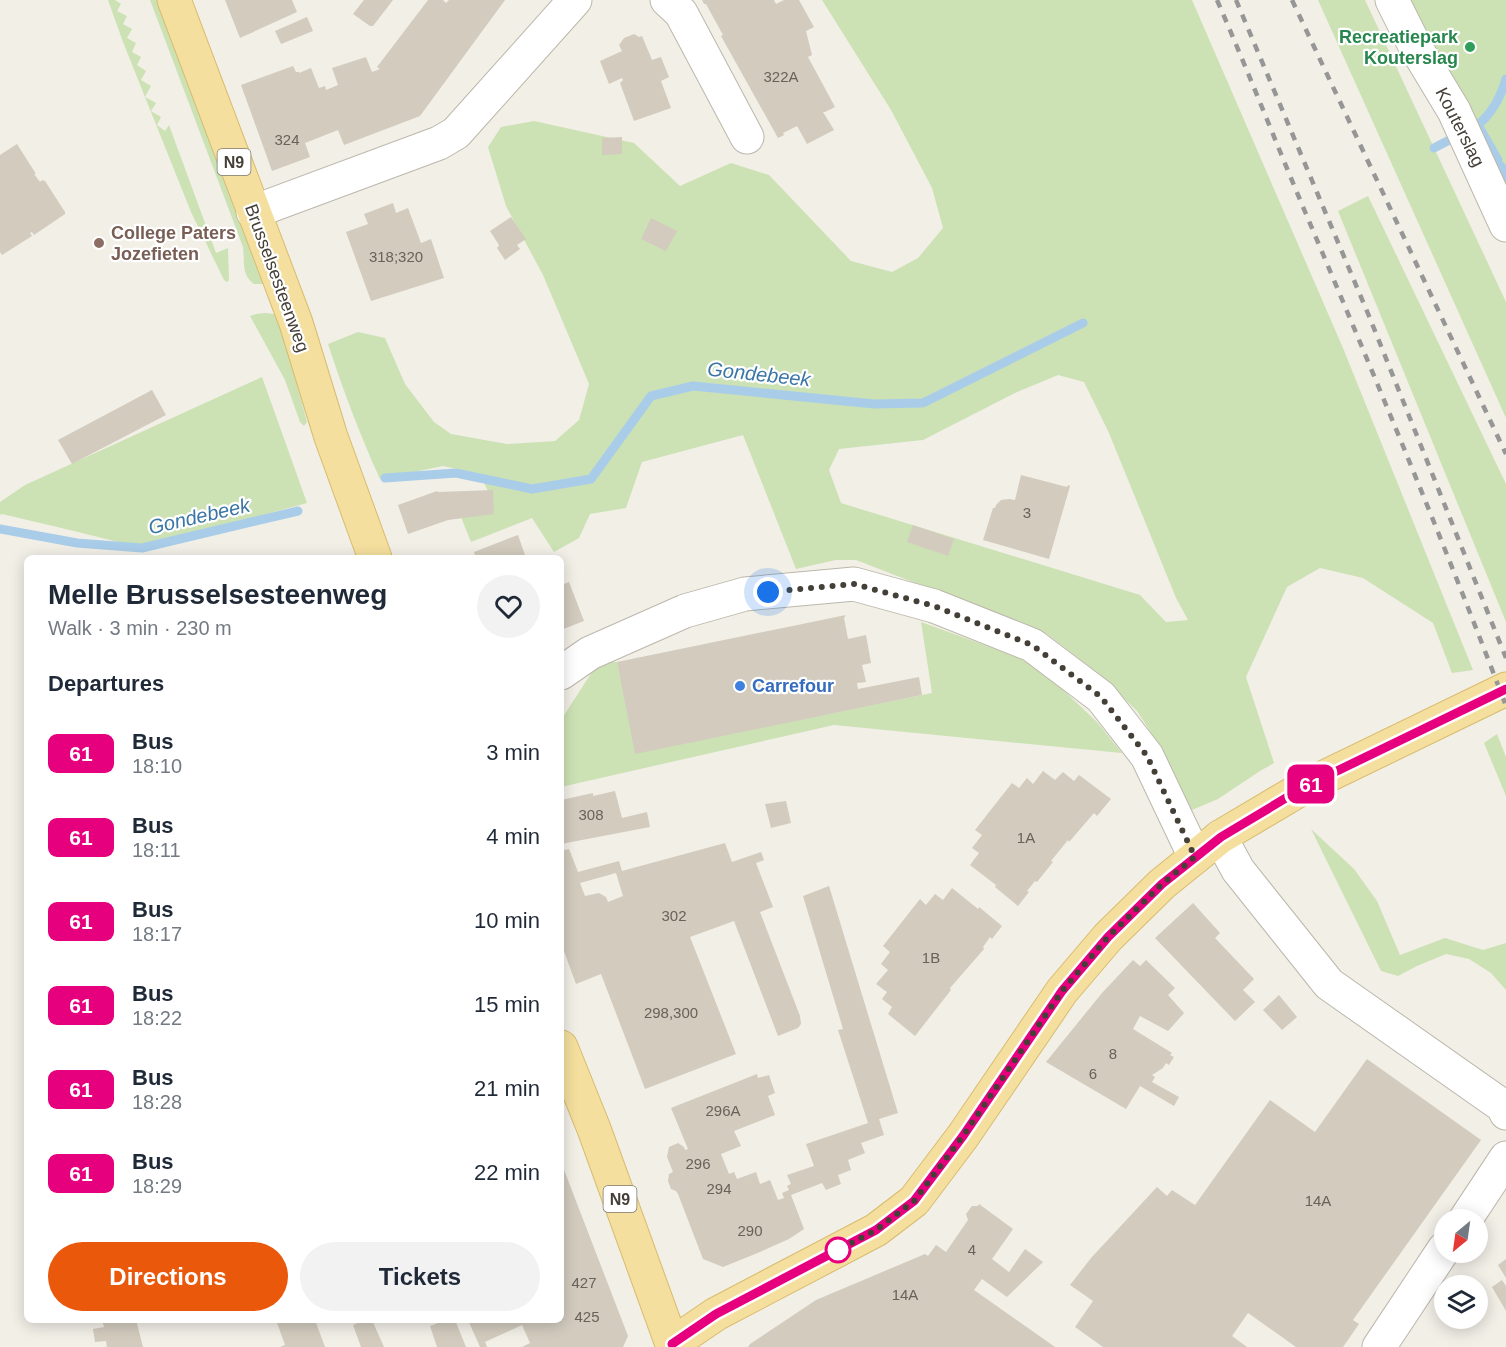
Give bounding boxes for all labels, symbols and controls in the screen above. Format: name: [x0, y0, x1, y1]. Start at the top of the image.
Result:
place label: Recreatiepark Kouterslag: [1339, 27, 1459, 68]
marker: Recreatiepark Kouterslag: [1463, 40, 1477, 54]
house number: 322A: [763, 68, 799, 85]
street label: Kouterslag: [1432, 84, 1488, 170]
house number: 324: [274, 131, 300, 148]
road number: N9: [218, 149, 250, 175]
street label: Brusselsesteenweg: [241, 201, 313, 355]
place label: College Paters Jozefieten: [111, 223, 236, 264]
marker: College Paters Jozefieten: [92, 236, 106, 250]
house number: 318;320: [369, 248, 423, 265]
water label: Gondebeek: [706, 358, 813, 390]
water label: Gondebeek: [146, 493, 253, 538]
house number: 3: [1023, 504, 1031, 521]
button: heart: [477, 575, 540, 638]
your location: [753, 577, 783, 607]
text: Melle Brusselsesteenweg: [48, 579, 387, 610]
text: Walk · 3 min · 230 m: [48, 617, 232, 639]
text: Departures: [48, 671, 164, 696]
place label: Carrefour: [752, 676, 834, 696]
marker: Carrefour: [733, 679, 747, 693]
text: Bus: [132, 729, 174, 754]
text: 3 min: [486, 740, 540, 765]
text: 61: [69, 742, 93, 765]
text: 18:10: [132, 755, 182, 777]
line badge: 61: [1284, 764, 1338, 804]
text: 61: [1299, 773, 1323, 796]
house number: 308: [578, 806, 604, 823]
text: Bus: [132, 813, 174, 838]
text: 4 min: [486, 824, 540, 849]
text: 61: [69, 826, 93, 849]
house number: 1A: [1017, 829, 1035, 846]
text: 18:11: [132, 839, 181, 861]
text: Bus: [132, 897, 174, 922]
house number: 302: [661, 907, 687, 924]
text: 10 min: [474, 908, 540, 933]
text: 61: [69, 910, 93, 933]
text: 18:17: [132, 923, 182, 945]
house number: 1B: [922, 949, 940, 966]
text: Bus: [132, 981, 174, 1006]
text: 15 min: [474, 992, 540, 1017]
text: 61: [69, 994, 93, 1017]
house number: 298,300: [644, 1004, 698, 1021]
text: 18:22: [132, 1007, 182, 1029]
house number: 8: [1109, 1045, 1117, 1062]
text: Bus: [132, 1065, 174, 1090]
house number: 6: [1089, 1065, 1097, 1082]
text: 21 min: [474, 1076, 540, 1101]
text: 61: [69, 1078, 93, 1101]
text: 18:28: [132, 1091, 182, 1113]
house number: 296A: [705, 1102, 741, 1119]
text: Bus: [132, 1149, 174, 1174]
house number: 296: [685, 1155, 711, 1172]
text: 22 min: [474, 1160, 540, 1185]
text: 61: [69, 1162, 93, 1185]
text: 18:29: [132, 1175, 182, 1197]
house number: 294: [706, 1180, 732, 1197]
road number: N9: [604, 1186, 636, 1212]
house number: 14A: [1305, 1192, 1331, 1209]
north arrow: [1434, 1209, 1488, 1263]
map controls: [1434, 1209, 1488, 1329]
house number: 290: [737, 1222, 763, 1239]
unlabelled marker: [825, 1237, 851, 1263]
house number: 4: [968, 1241, 976, 1258]
button: Directions: [48, 1242, 288, 1311]
button: Tickets: [300, 1242, 540, 1311]
house number: 427: [571, 1274, 597, 1291]
button: layers: [1434, 1275, 1488, 1329]
house number: 14A: [892, 1286, 918, 1303]
house number: 425: [574, 1308, 600, 1325]

